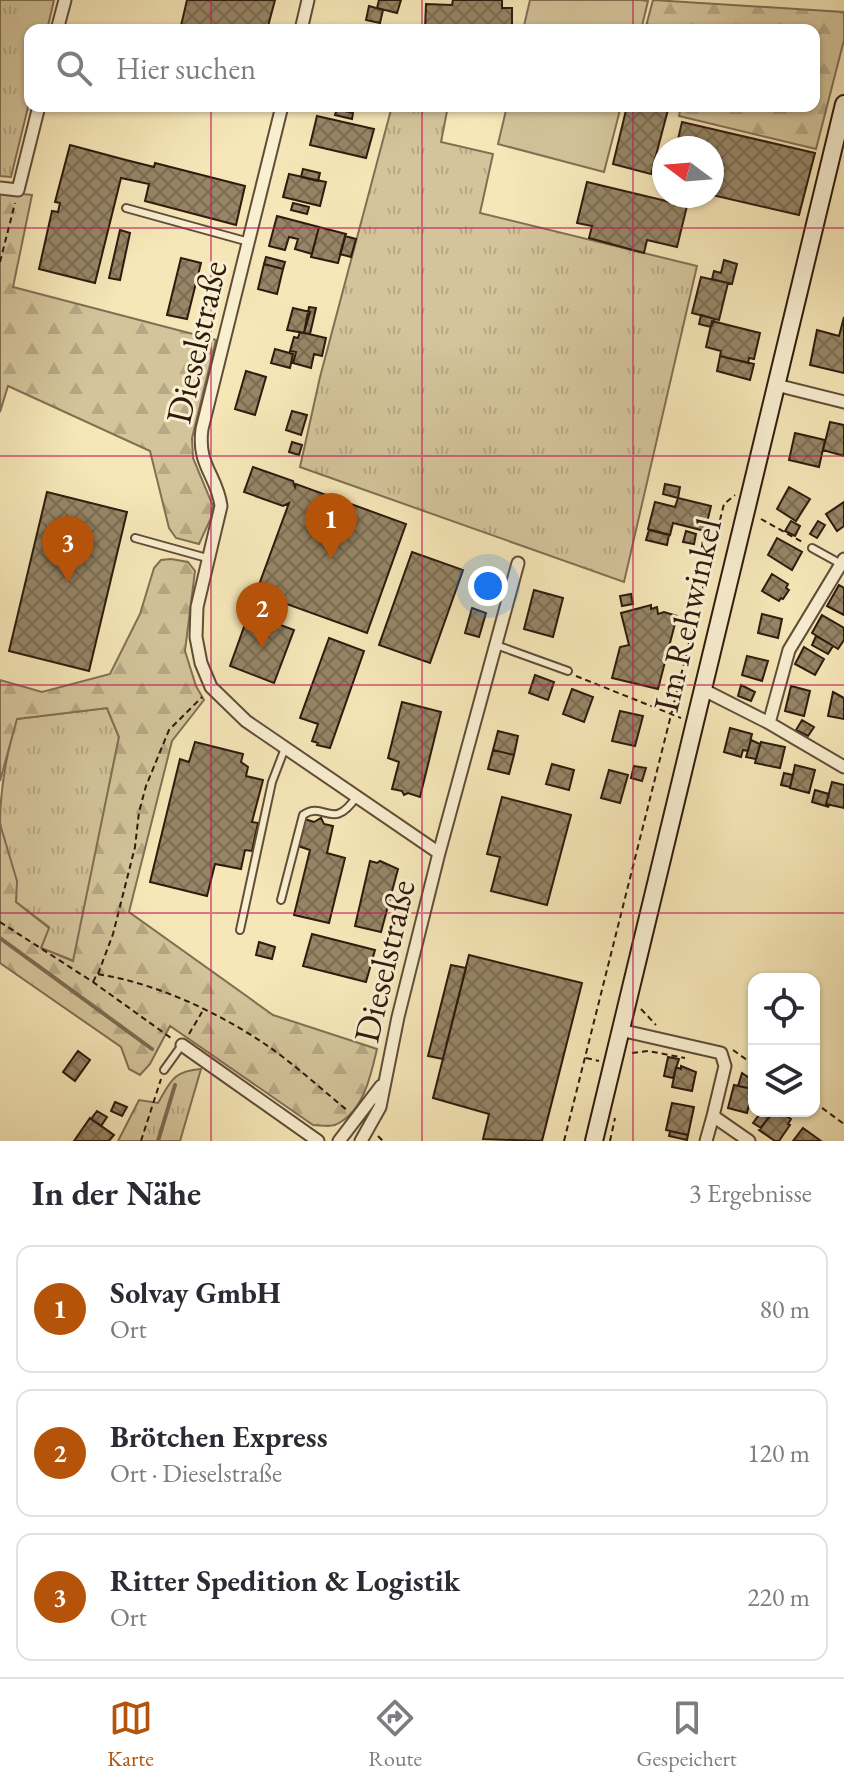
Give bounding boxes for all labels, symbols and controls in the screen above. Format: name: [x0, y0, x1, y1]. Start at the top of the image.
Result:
search box: [24, 24, 820, 112]
icon: search: [52, 46, 96, 90]
text: Hier suchen: [116, 49, 256, 88]
north arrow: [652, 136, 724, 208]
street label: Dieselstraße: [154, 256, 238, 428]
pin: 1: [305, 493, 357, 559]
street label: Im Rehwinkel: [642, 514, 732, 716]
pin: 3: [42, 516, 94, 582]
your location: [468, 566, 508, 606]
pin: 2: [236, 582, 288, 648]
street label: Dieselstraße: [342, 875, 426, 1047]
map controls: [748, 973, 820, 1117]
button: locate: [748, 973, 820, 1045]
button: layers: [748, 1045, 820, 1117]
text: In der Nähe: [32, 1171, 201, 1215]
text: 3 Ergebnisse: [689, 1176, 812, 1210]
text: Solvay GmbH: [110, 1273, 281, 1312]
text: 1: [53, 1292, 67, 1326]
text: 80 m: [760, 1292, 810, 1326]
text: Ort: [110, 1312, 147, 1346]
text: Brötchen Express: [110, 1417, 327, 1456]
text: 2: [53, 1436, 67, 1470]
text: 120 m: [747, 1436, 810, 1470]
text: Ort · Dieselstraße: [110, 1456, 282, 1490]
text: Ritter Spedition & Logistik: [110, 1561, 460, 1600]
text: 3: [53, 1580, 67, 1614]
text: 220 m: [747, 1580, 810, 1614]
text: Ort: [110, 1600, 147, 1634]
tab: Karte: [107, 1696, 154, 1773]
tab: Route: [368, 1696, 422, 1773]
tab: Gespeichert: [636, 1696, 737, 1773]

